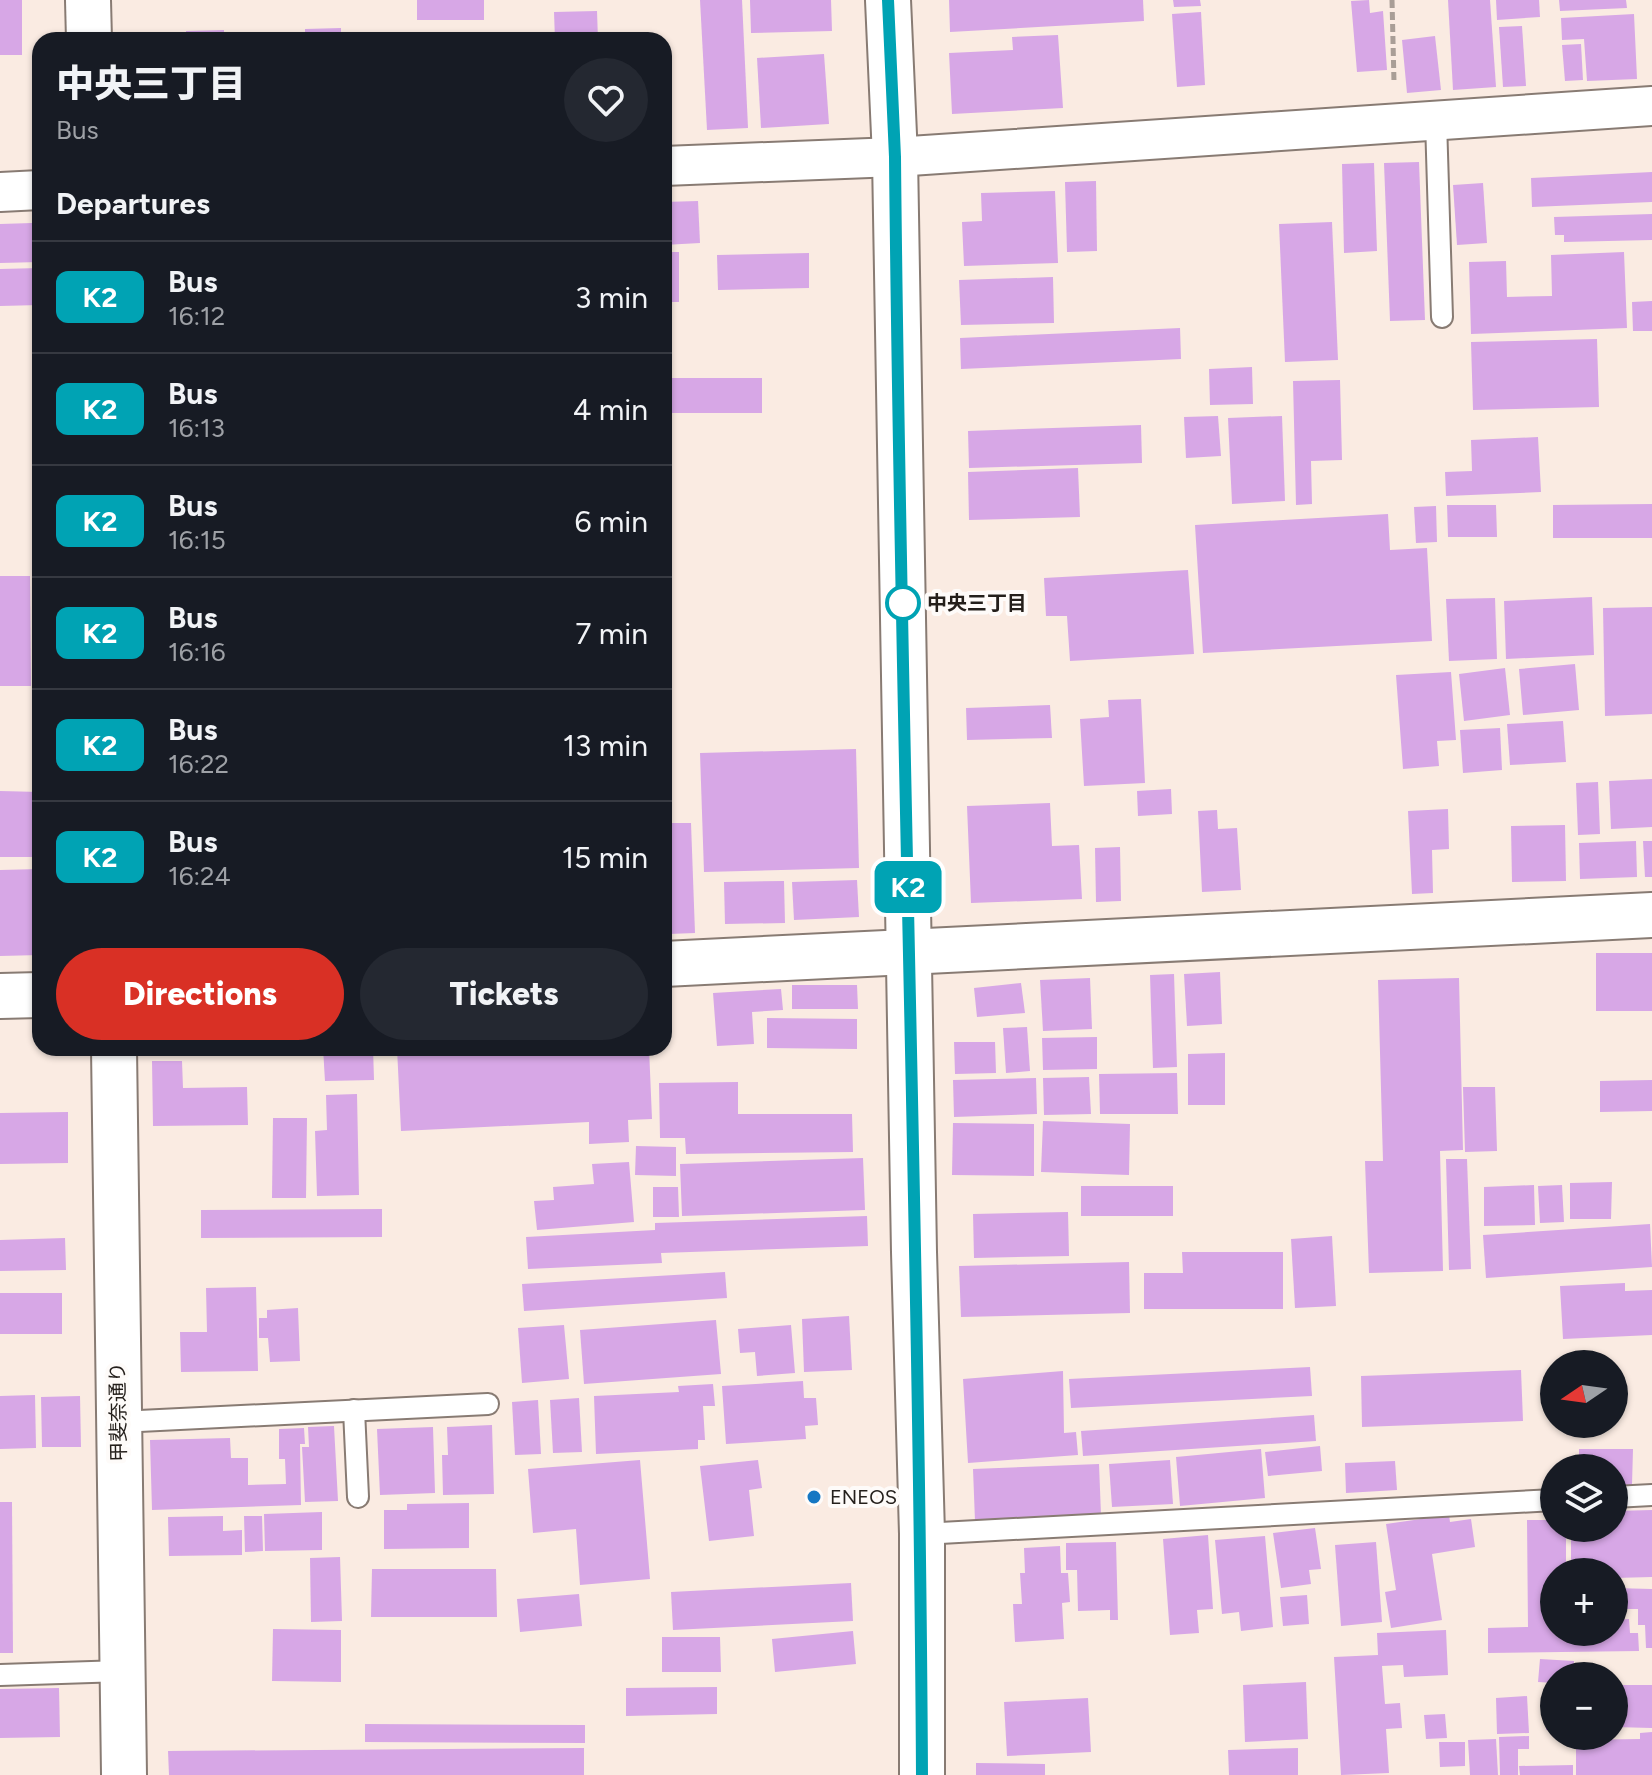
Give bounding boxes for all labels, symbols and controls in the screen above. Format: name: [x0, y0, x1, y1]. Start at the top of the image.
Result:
button: heart: [564, 58, 648, 142]
text: 中央三丁目: [56, 61, 246, 107]
text: Bus: [56, 114, 99, 146]
text: Departures: [56, 185, 210, 222]
text: Bus: [168, 263, 217, 300]
text: 3 min: [575, 279, 648, 316]
text: K2: [83, 280, 117, 314]
text: 16:12: [168, 300, 225, 332]
text: Bus: [168, 375, 217, 412]
text: 4 min: [573, 391, 648, 428]
text: K2: [83, 392, 117, 426]
text: 16:13: [168, 412, 225, 444]
text: Bus: [168, 487, 217, 524]
text: 6 min: [574, 503, 648, 540]
text: K2: [83, 504, 117, 538]
text: 16:15: [168, 524, 226, 556]
marker: 中央三丁目: [886, 586, 920, 620]
place label: 中央三丁目: [927, 591, 1027, 615]
text: Bus: [168, 599, 217, 636]
text: 7 min: [575, 615, 648, 652]
text: K2: [83, 616, 117, 650]
text: 16:16: [168, 636, 226, 668]
text: Bus: [168, 711, 217, 748]
text: 13 min: [563, 727, 648, 764]
text: K2: [83, 728, 117, 762]
text: 16:22: [168, 748, 229, 780]
text: Bus: [168, 823, 217, 860]
text: 15 min: [562, 839, 648, 876]
text: K2: [83, 840, 117, 874]
text: 16:24: [168, 860, 231, 892]
line badge: K2: [872, 861, 944, 913]
text: K2: [891, 870, 925, 904]
button: Directions: [56, 948, 344, 1040]
button: Tickets: [360, 948, 648, 1040]
north arrow: [1540, 1350, 1628, 1438]
map controls: [1540, 1350, 1628, 1750]
street label: 甲斐奈通り: [105, 1362, 131, 1462]
button: layers: [1540, 1454, 1628, 1542]
place label: ENEOS: [830, 1485, 897, 1509]
marker: ENEOS: [805, 1488, 823, 1506]
button: +: [1540, 1558, 1628, 1646]
button: −: [1540, 1662, 1628, 1750]

